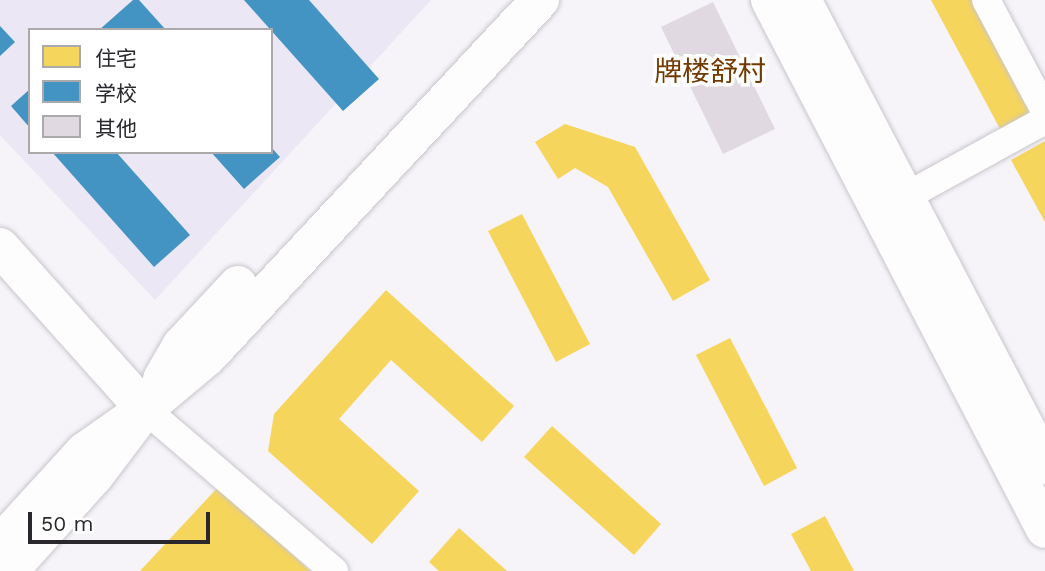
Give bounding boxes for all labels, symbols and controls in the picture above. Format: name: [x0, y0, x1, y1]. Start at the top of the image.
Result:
legend: [28, 28, 273, 154]
text: 住宅: [95, 46, 137, 71]
district label: 牌楼舒村: [654, 55, 766, 89]
text: 学校: [95, 81, 137, 106]
text: 其他: [95, 116, 137, 141]
scale bar: [32, 498, 214, 542]
text: 50 m: [41, 511, 93, 536]

